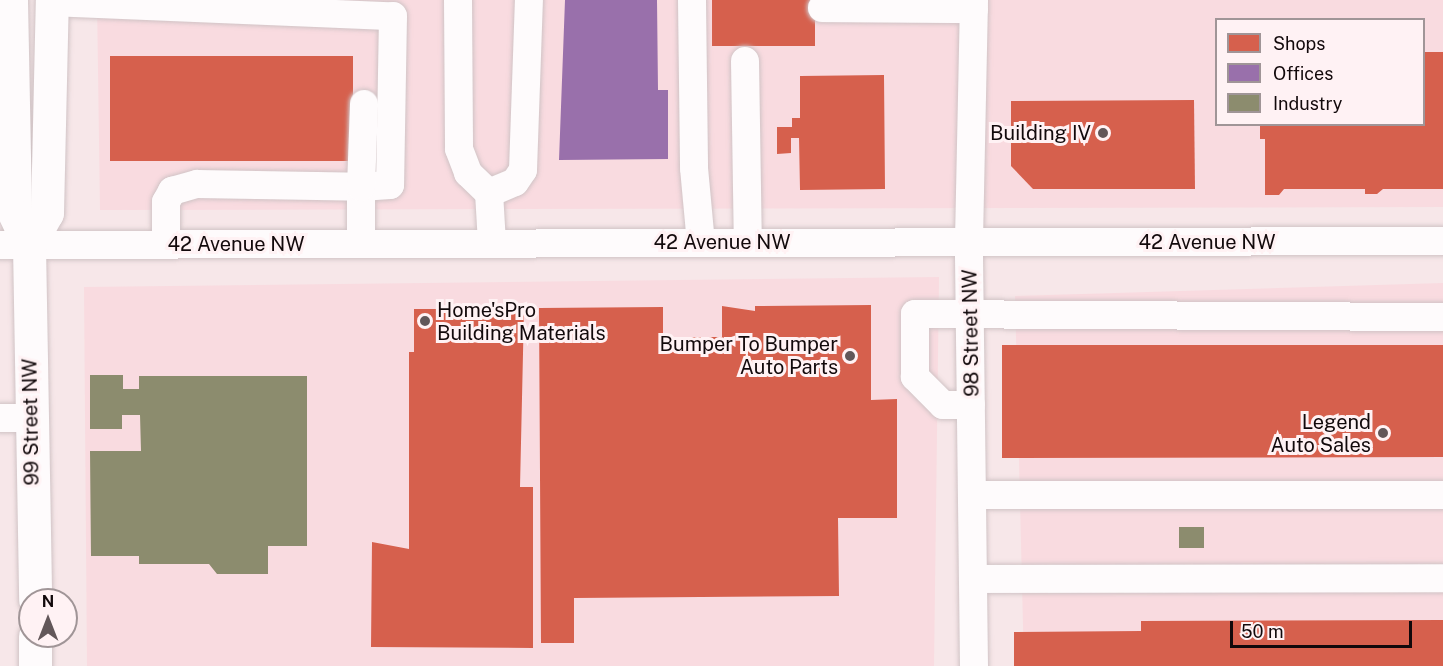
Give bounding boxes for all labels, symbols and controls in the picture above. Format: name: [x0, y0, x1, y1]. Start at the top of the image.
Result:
legend: [1215, 18, 1425, 126]
text: Shops: [1273, 33, 1325, 54]
text: Offices: [1273, 63, 1333, 84]
text: Industry: [1273, 93, 1342, 114]
place label: Building IV: [990, 121, 1091, 145]
marker: Building IV: [1096, 126, 1110, 140]
street label: 42 Avenue NW: [653, 230, 791, 254]
street label: 42 Avenue NW: [1138, 230, 1276, 254]
street label: 42 Avenue NW: [167, 232, 305, 256]
street label: 98 Street NW: [958, 269, 984, 397]
place label: Home'sPro Building Materials: [437, 298, 606, 345]
marker: Home'sPro Building Materials: [418, 314, 432, 328]
place label: Bumper To Bumper Auto Parts: [659, 332, 838, 379]
marker: Bumper To Bumper Auto Parts: [843, 349, 857, 363]
street label: 99 Street NW: [18, 358, 44, 486]
place label: Legend Auto Sales: [1270, 410, 1371, 457]
marker: Legend Auto Sales: [1376, 426, 1390, 440]
north arrow: [18, 588, 78, 648]
text: N: [42, 592, 54, 611]
scale bar: [1233, 609, 1414, 647]
text: 50 m: [1241, 621, 1284, 642]

